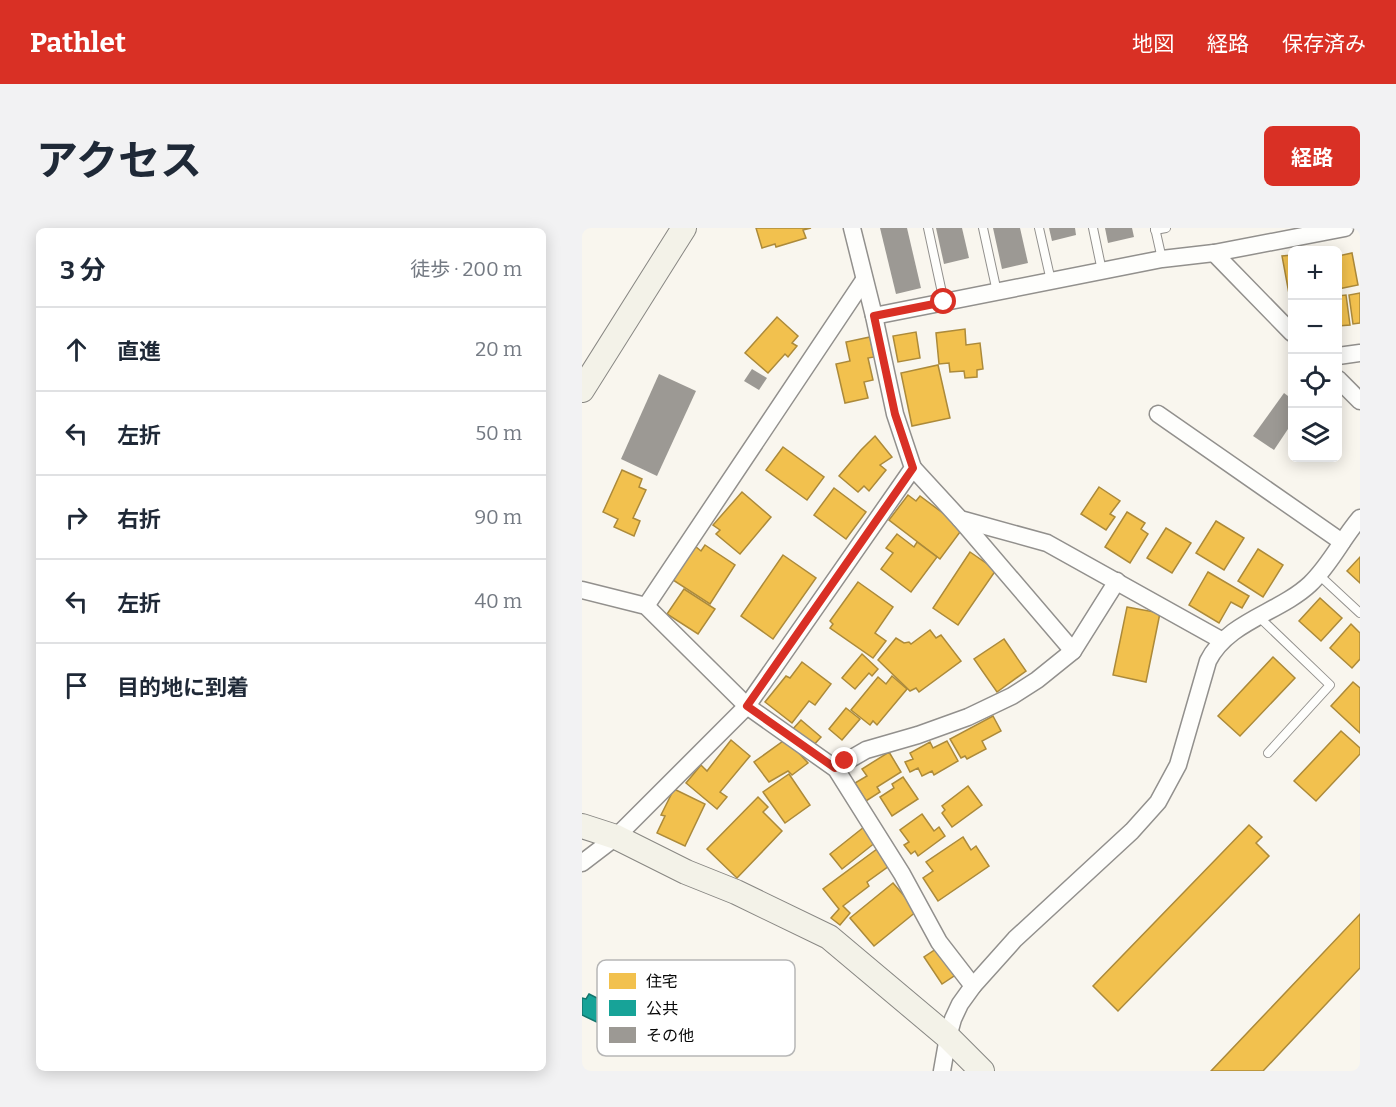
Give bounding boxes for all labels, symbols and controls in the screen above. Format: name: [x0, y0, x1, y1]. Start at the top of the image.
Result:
text: Pathlet: [30, 26, 126, 59]
text: 地図: [1132, 31, 1174, 57]
text: 経路: [1207, 31, 1249, 57]
text: 保存済み: [1282, 31, 1366, 57]
button: 経路: [1264, 126, 1360, 186]
text: アクセス: [36, 136, 202, 186]
map controls: [1288, 246, 1342, 462]
button: +: [1288, 246, 1342, 300]
text: 3 分: [60, 255, 106, 286]
text: 徒歩 · 200 m: [410, 257, 522, 281]
route start: [930, 288, 956, 314]
button: −: [1288, 300, 1342, 354]
icon: ahead: [60, 333, 93, 366]
text: 20 m: [475, 337, 522, 361]
text: 直進: [117, 338, 161, 365]
button: locate: [1288, 354, 1342, 408]
button: layers: [1288, 408, 1342, 462]
icon: left: [60, 417, 93, 450]
text: 50 m: [475, 421, 522, 445]
text: 左折: [117, 422, 161, 449]
icon: right: [60, 501, 93, 534]
text: 90 m: [474, 505, 522, 529]
text: 右折: [117, 506, 161, 533]
icon: left: [60, 585, 93, 618]
text: 40 m: [474, 589, 522, 613]
text: 左折: [117, 590, 161, 617]
icon: arrive: [60, 669, 93, 702]
text: 目的地に到着: [117, 674, 249, 701]
route end: [831, 747, 857, 773]
legend: [597, 960, 795, 1056]
text: 住宅: [646, 972, 678, 991]
text: 公共: [646, 999, 678, 1018]
text: その他: [646, 1026, 694, 1045]

